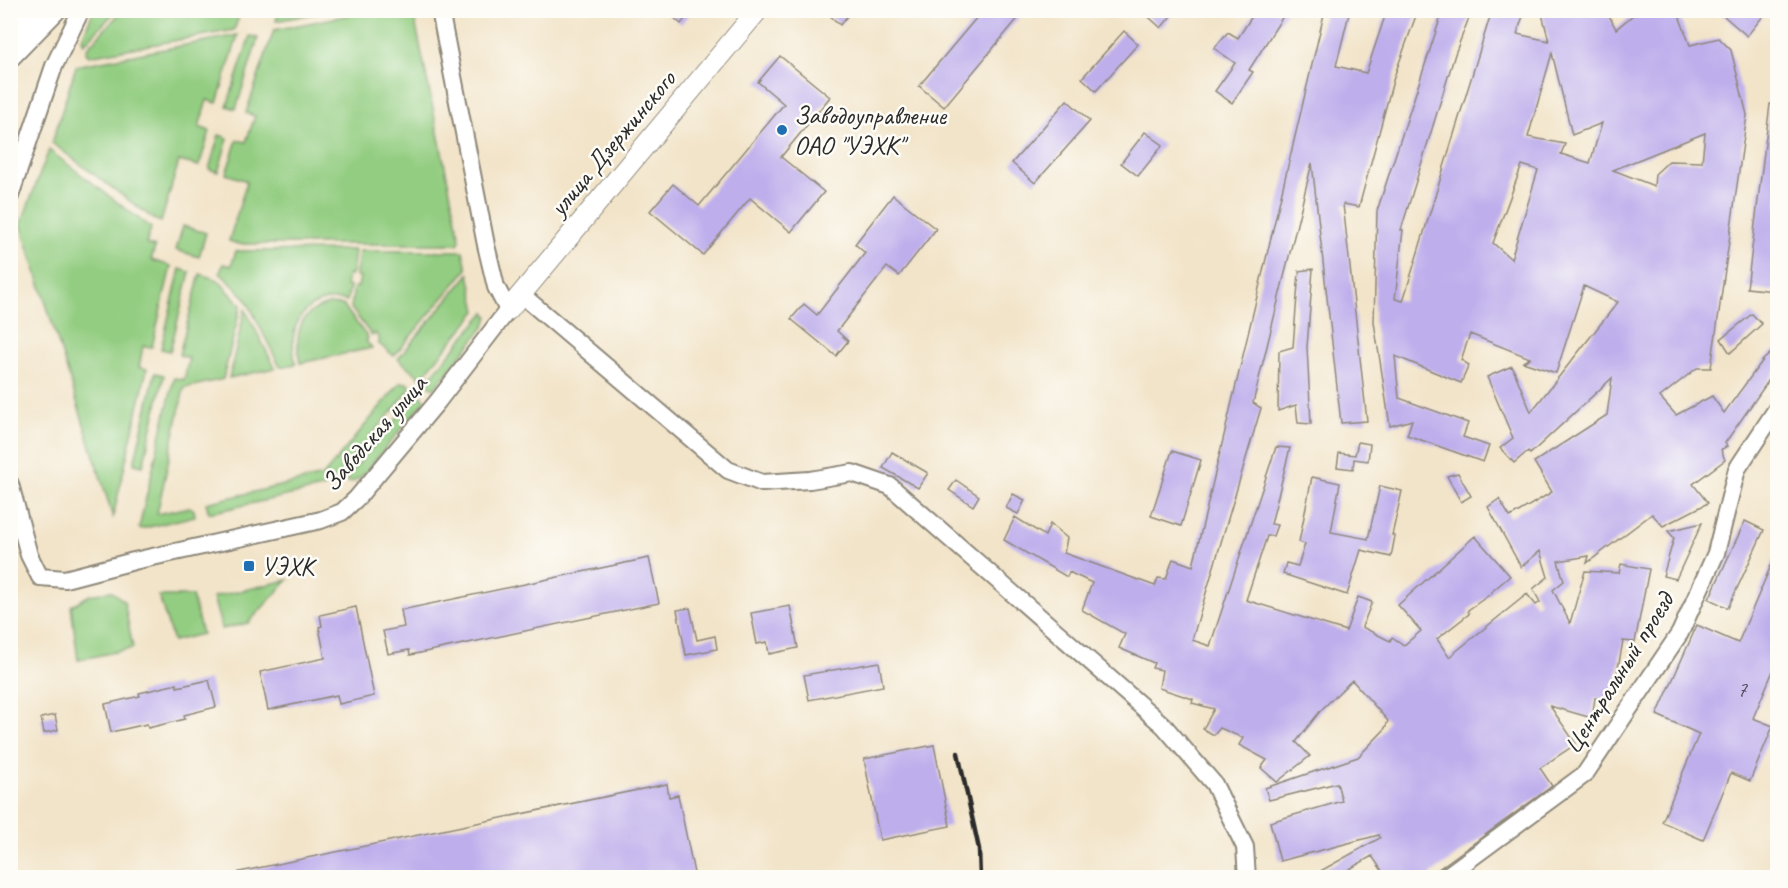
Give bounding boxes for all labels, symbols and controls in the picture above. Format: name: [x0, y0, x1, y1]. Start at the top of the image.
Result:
street label: улица Дзержинского: [541, 62, 684, 224]
place label: Заводоуправление ОАО "УЭХК": [794, 99, 947, 162]
marker: Заводоуправление ОАО "УЭХК": [775, 123, 789, 137]
street label: Заводская улица: [315, 367, 435, 499]
place label: УЭХК: [261, 550, 317, 583]
marker: УЭХК: [242, 559, 256, 573]
street label: Центральный проезд: [1556, 584, 1683, 760]
house number: 7: [1737, 675, 1748, 703]

